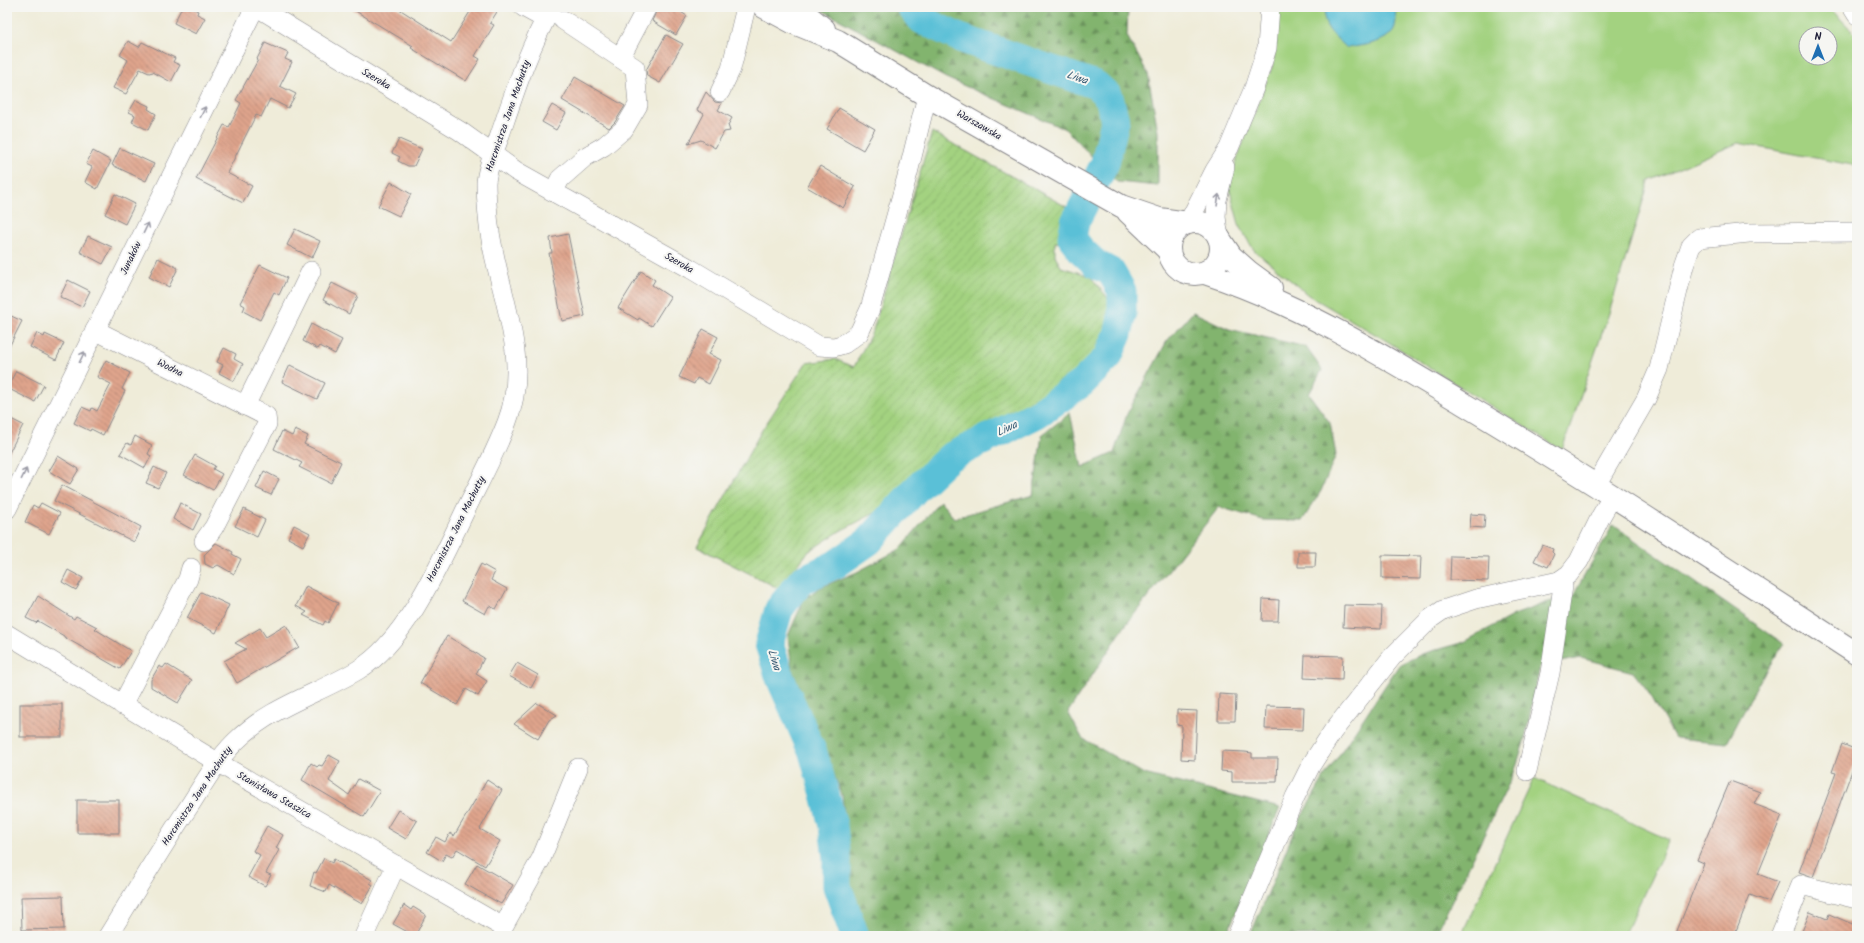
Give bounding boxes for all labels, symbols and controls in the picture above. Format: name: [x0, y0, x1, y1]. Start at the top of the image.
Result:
north arrow: [1798, 26, 1838, 66]
text: N: [1815, 28, 1822, 46]
street label: Harcmistrza Jana Machutty: [481, 58, 535, 174]
street label: Szeroka: [358, 64, 394, 94]
water label: Liwa: [1064, 66, 1091, 90]
one-way arrow: [200, 106, 207, 118]
street label: Warszawska: [954, 106, 1005, 144]
one-way arrow: [1214, 193, 1222, 206]
one-way arrow: [142, 222, 150, 234]
street label: Junaków: [116, 238, 146, 277]
street label: Szeroka: [661, 248, 697, 278]
one-way arrow: [78, 351, 86, 363]
street label: Wodna: [154, 355, 186, 381]
water label: Liwa: [994, 416, 1021, 442]
one-way arrow: [21, 468, 28, 480]
street label: Harcmistrza Jana Machutty: [422, 473, 490, 585]
water label: Liwa: [762, 647, 786, 674]
street label: Harcmistrza Jana Machutty: [158, 743, 237, 849]
street label: Stanisława Staszica: [234, 767, 314, 823]

